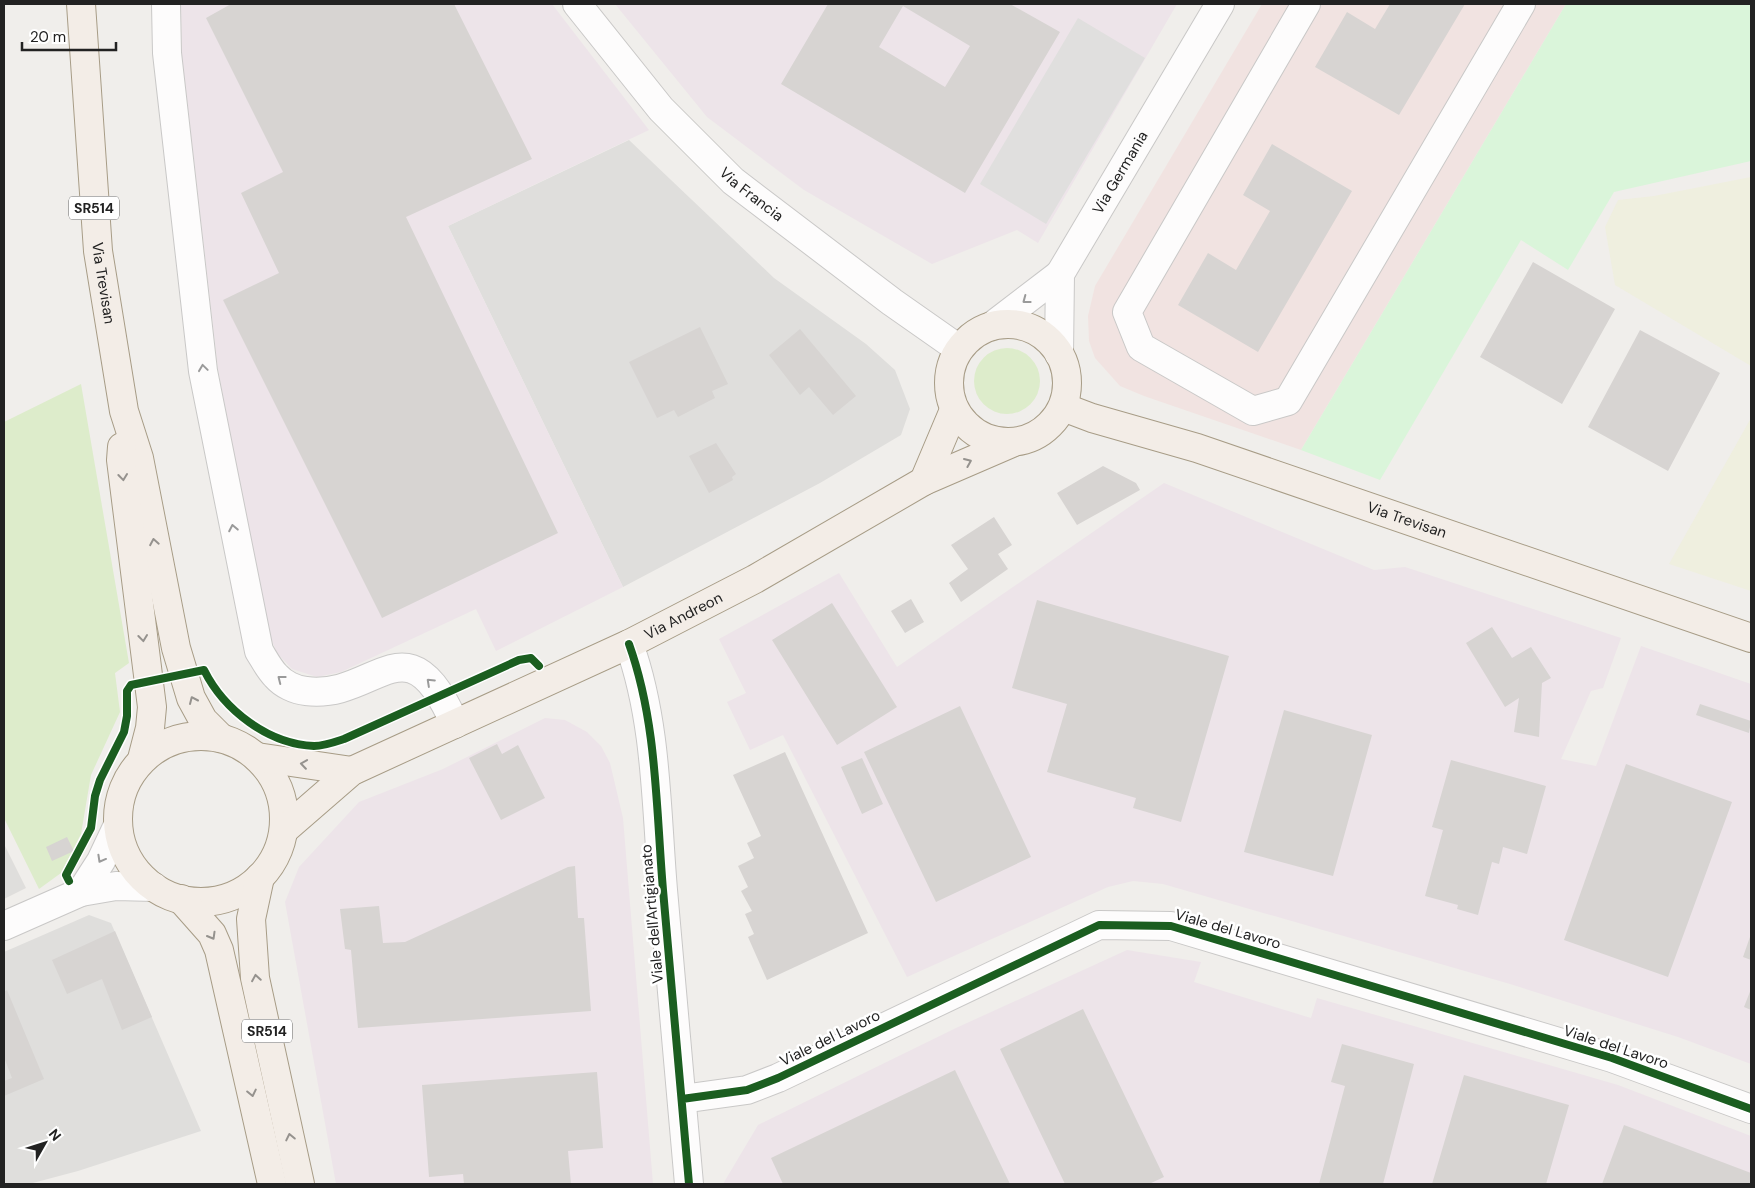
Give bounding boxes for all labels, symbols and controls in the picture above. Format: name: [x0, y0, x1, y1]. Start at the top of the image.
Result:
scale bar: [22, 20, 116, 52]
text: 20 m: [30, 27, 66, 47]
street label: Via Germania: [1088, 127, 1153, 218]
street label: Via Francia: [715, 163, 788, 226]
road number: SR514: [69, 197, 119, 220]
street label: Via Trevisan: [87, 241, 120, 325]
one-way arrow: [1023, 294, 1032, 302]
one-way arrow: [198, 364, 209, 372]
one-way arrow: [963, 457, 972, 468]
one-way arrow: [118, 472, 128, 481]
street label: Via Trevisan: [1364, 497, 1449, 543]
one-way arrow: [228, 523, 239, 532]
one-way arrow: [150, 538, 160, 547]
street label: Via Andreon: [641, 588, 726, 644]
one-way arrow: [137, 634, 148, 642]
one-way arrow: [277, 676, 287, 685]
one-way arrow: [427, 679, 436, 688]
one-way arrow: [189, 696, 199, 705]
one-way arrow: [300, 760, 308, 770]
street label: Viale dell'Artigianato: [636, 843, 668, 985]
one-way arrow: [98, 854, 108, 863]
street label: Viale del Lavoro: [1173, 904, 1283, 954]
one-way arrow: [206, 931, 216, 940]
one-way arrow: [251, 973, 261, 982]
street label: Viale del Lavoro: [777, 1005, 884, 1071]
road number: SR514: [242, 1019, 292, 1042]
street label: Viale del Lavoro: [1561, 1021, 1671, 1073]
one-way arrow: [246, 1089, 257, 1098]
north arrow: [20, 1118, 70, 1168]
text: N: [45, 1125, 65, 1144]
one-way arrow: [285, 1132, 296, 1141]

